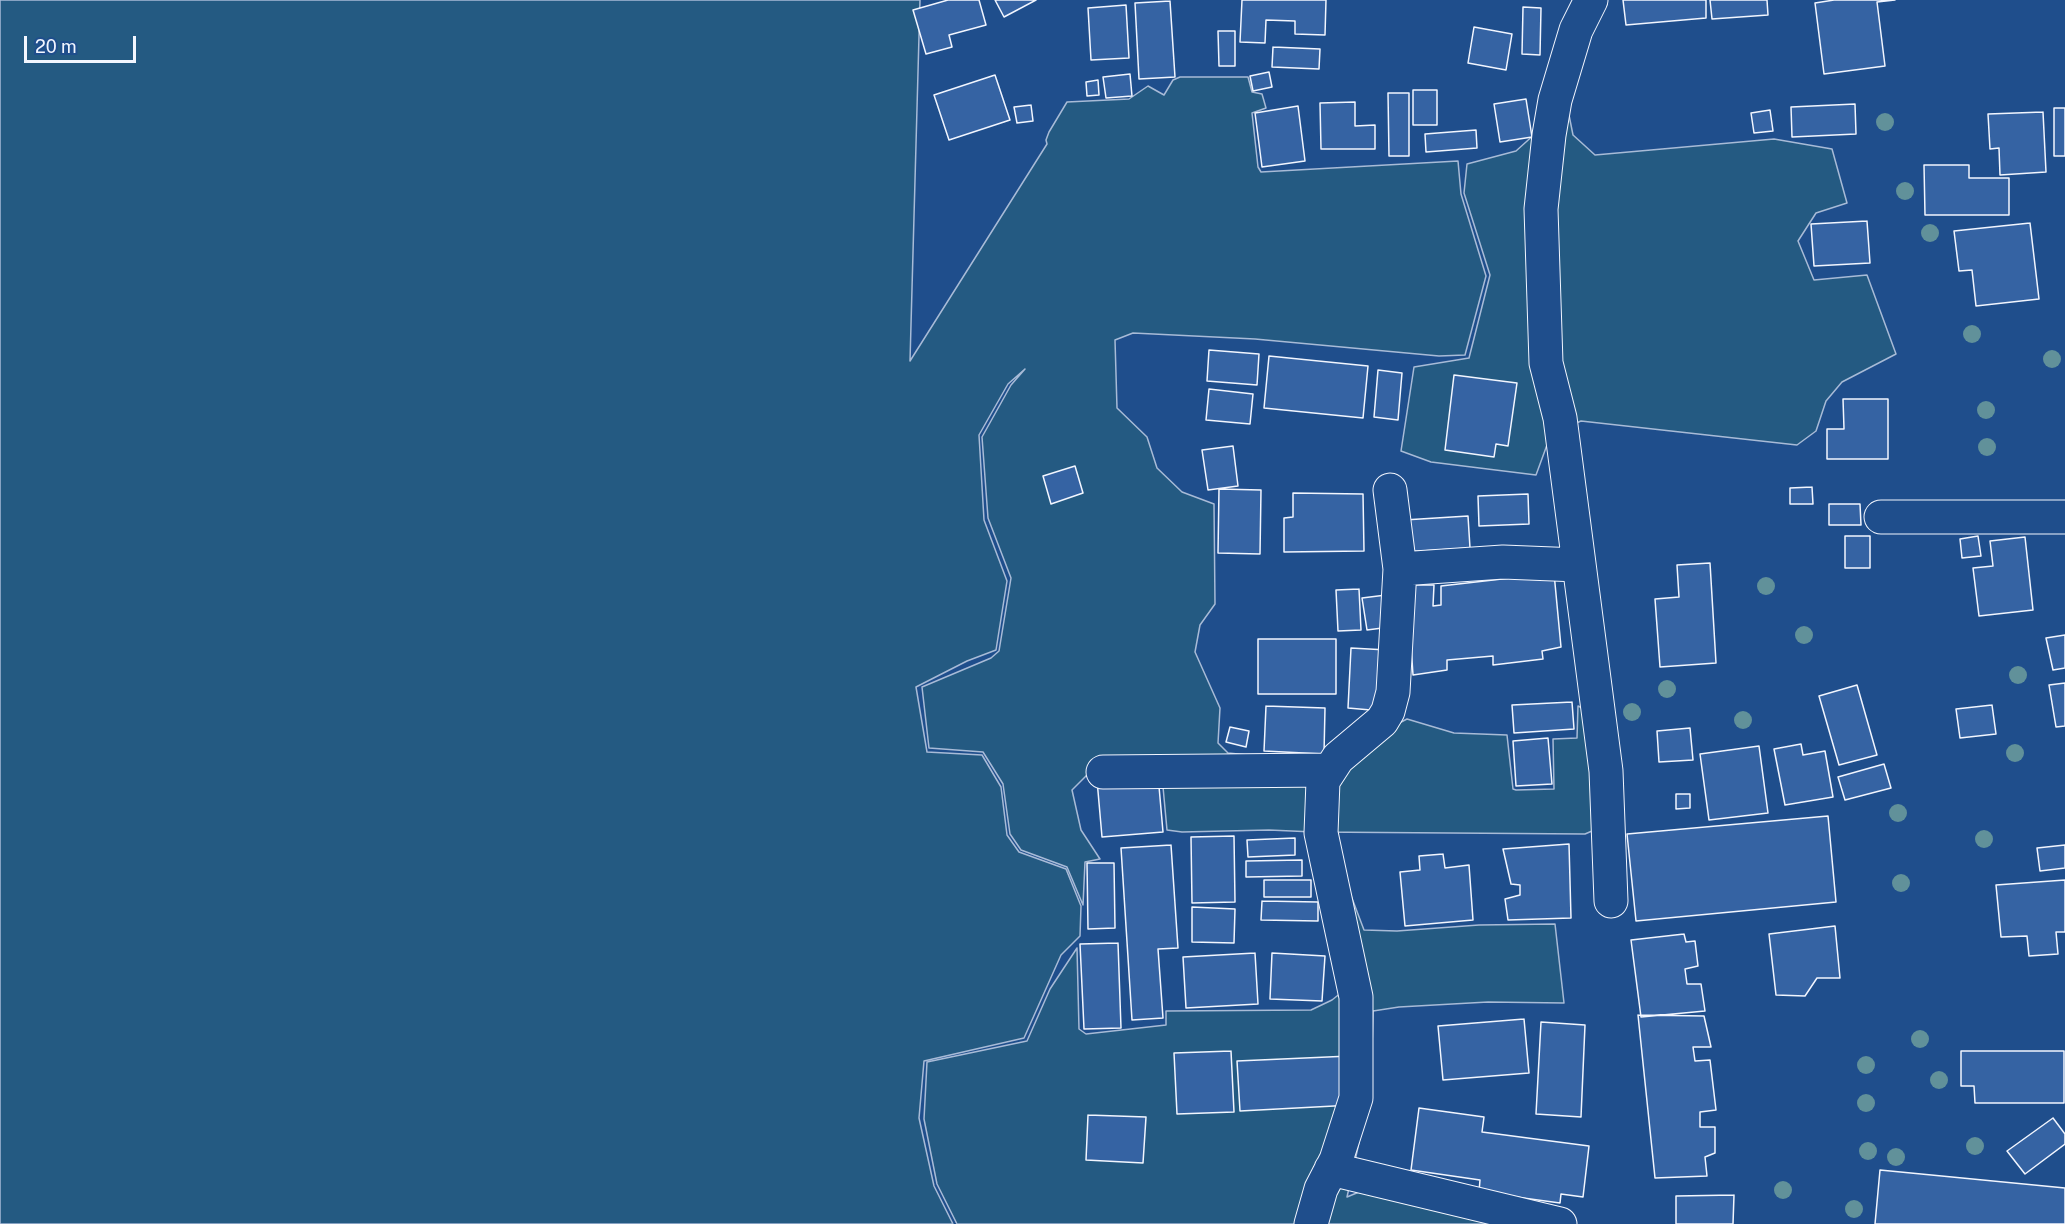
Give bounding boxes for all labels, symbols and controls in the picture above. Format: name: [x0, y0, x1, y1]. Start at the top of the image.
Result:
scale bar: [27, 24, 140, 62]
text: 20 m: [35, 36, 77, 57]

